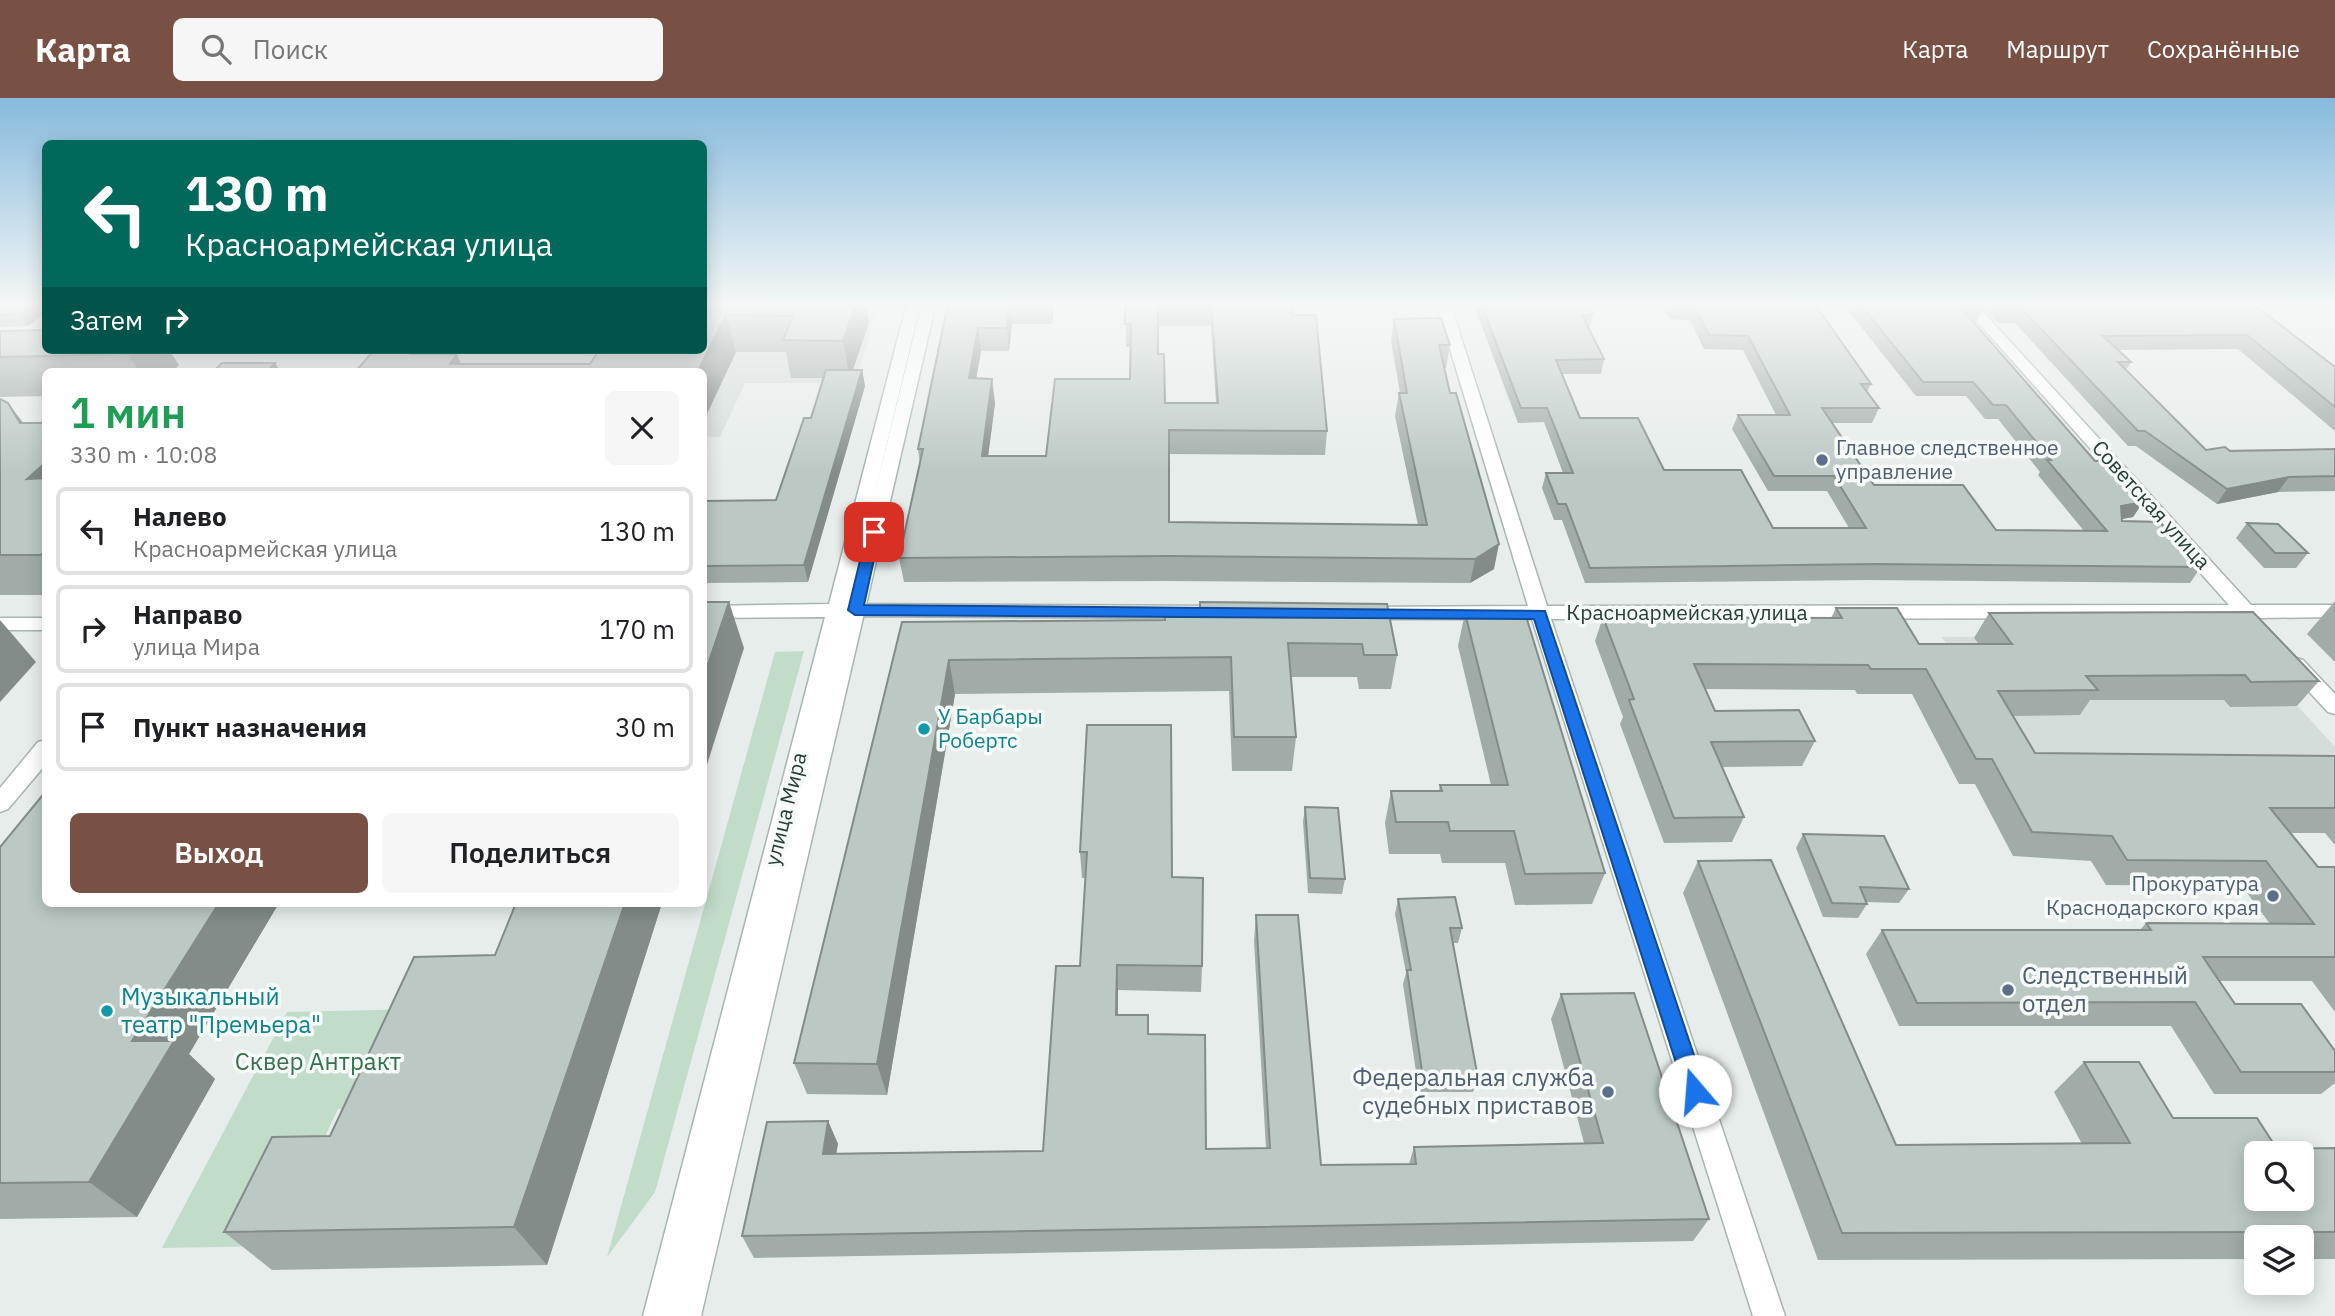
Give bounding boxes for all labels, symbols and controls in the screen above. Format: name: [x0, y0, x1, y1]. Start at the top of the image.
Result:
search box: [173, 18, 663, 81]
text: Карта: [35, 28, 131, 71]
icon: search: [197, 30, 235, 68]
text: Поиск: [253, 32, 328, 66]
text: Карта: [1902, 33, 1968, 65]
text: Маршрут: [2006, 33, 2109, 65]
text: Сохранённые: [2147, 33, 2300, 65]
text: 130 m: [185, 161, 329, 224]
icon: left: [70, 168, 161, 259]
text: Красноармейская улица: [185, 223, 553, 265]
icon: right: [157, 301, 195, 339]
text: Затем: [70, 303, 143, 337]
text: 1 мин: [70, 385, 186, 440]
button: close: [605, 391, 679, 465]
place label: Главное следственное управление: [1836, 433, 2059, 485]
street label: Советская улица: [2086, 434, 2217, 575]
text: 330 m · 10:08: [70, 439, 217, 469]
marker: Главное следственное управление: [1814, 452, 1830, 468]
text: Налево: [133, 499, 227, 533]
pin: [844, 502, 904, 562]
icon: left: [74, 512, 112, 550]
icon: arrive: [855, 513, 893, 551]
text: 130 m: [599, 514, 675, 548]
text: Красноармейская улица: [133, 533, 397, 563]
text: Направо: [133, 597, 242, 631]
street label: Красноармейская улица: [1566, 598, 1808, 626]
icon: right: [74, 610, 112, 648]
text: 170 m: [599, 612, 675, 646]
text: улица Мира: [133, 631, 260, 661]
place label: У Барбары Робертс: [938, 702, 1043, 754]
icon: arrive: [74, 708, 112, 746]
text: Пункт назначения: [133, 710, 367, 744]
text: 30 m: [615, 710, 675, 744]
marker: У Барбары Робертс: [916, 721, 932, 737]
street label: улица Мира: [757, 749, 813, 868]
button: Выход: [70, 813, 368, 893]
button: Поделиться: [382, 813, 679, 893]
place label: Прокуратура Краснодарского края: [2046, 869, 2259, 921]
marker: Прокуратура Краснодарского края: [2265, 888, 2281, 904]
place label: Следственный отдел: [2022, 959, 2188, 1019]
place label: Музыкальный театр "Премьера": [121, 980, 321, 1040]
marker: Следственный отдел: [2000, 982, 2016, 998]
marker: Музыкальный театр "Премьера": [99, 1003, 115, 1019]
park label: Сквер Антракт: [235, 1045, 401, 1077]
position arrow: [1658, 1054, 1732, 1128]
place label: Федеральная служба судебных приставов: [1352, 1061, 1594, 1121]
marker: Федеральная служба судебных приставов: [1600, 1084, 1616, 1100]
map controls: [2244, 1141, 2314, 1295]
button: search: [2244, 1141, 2314, 1211]
button: layers: [2244, 1225, 2314, 1295]

